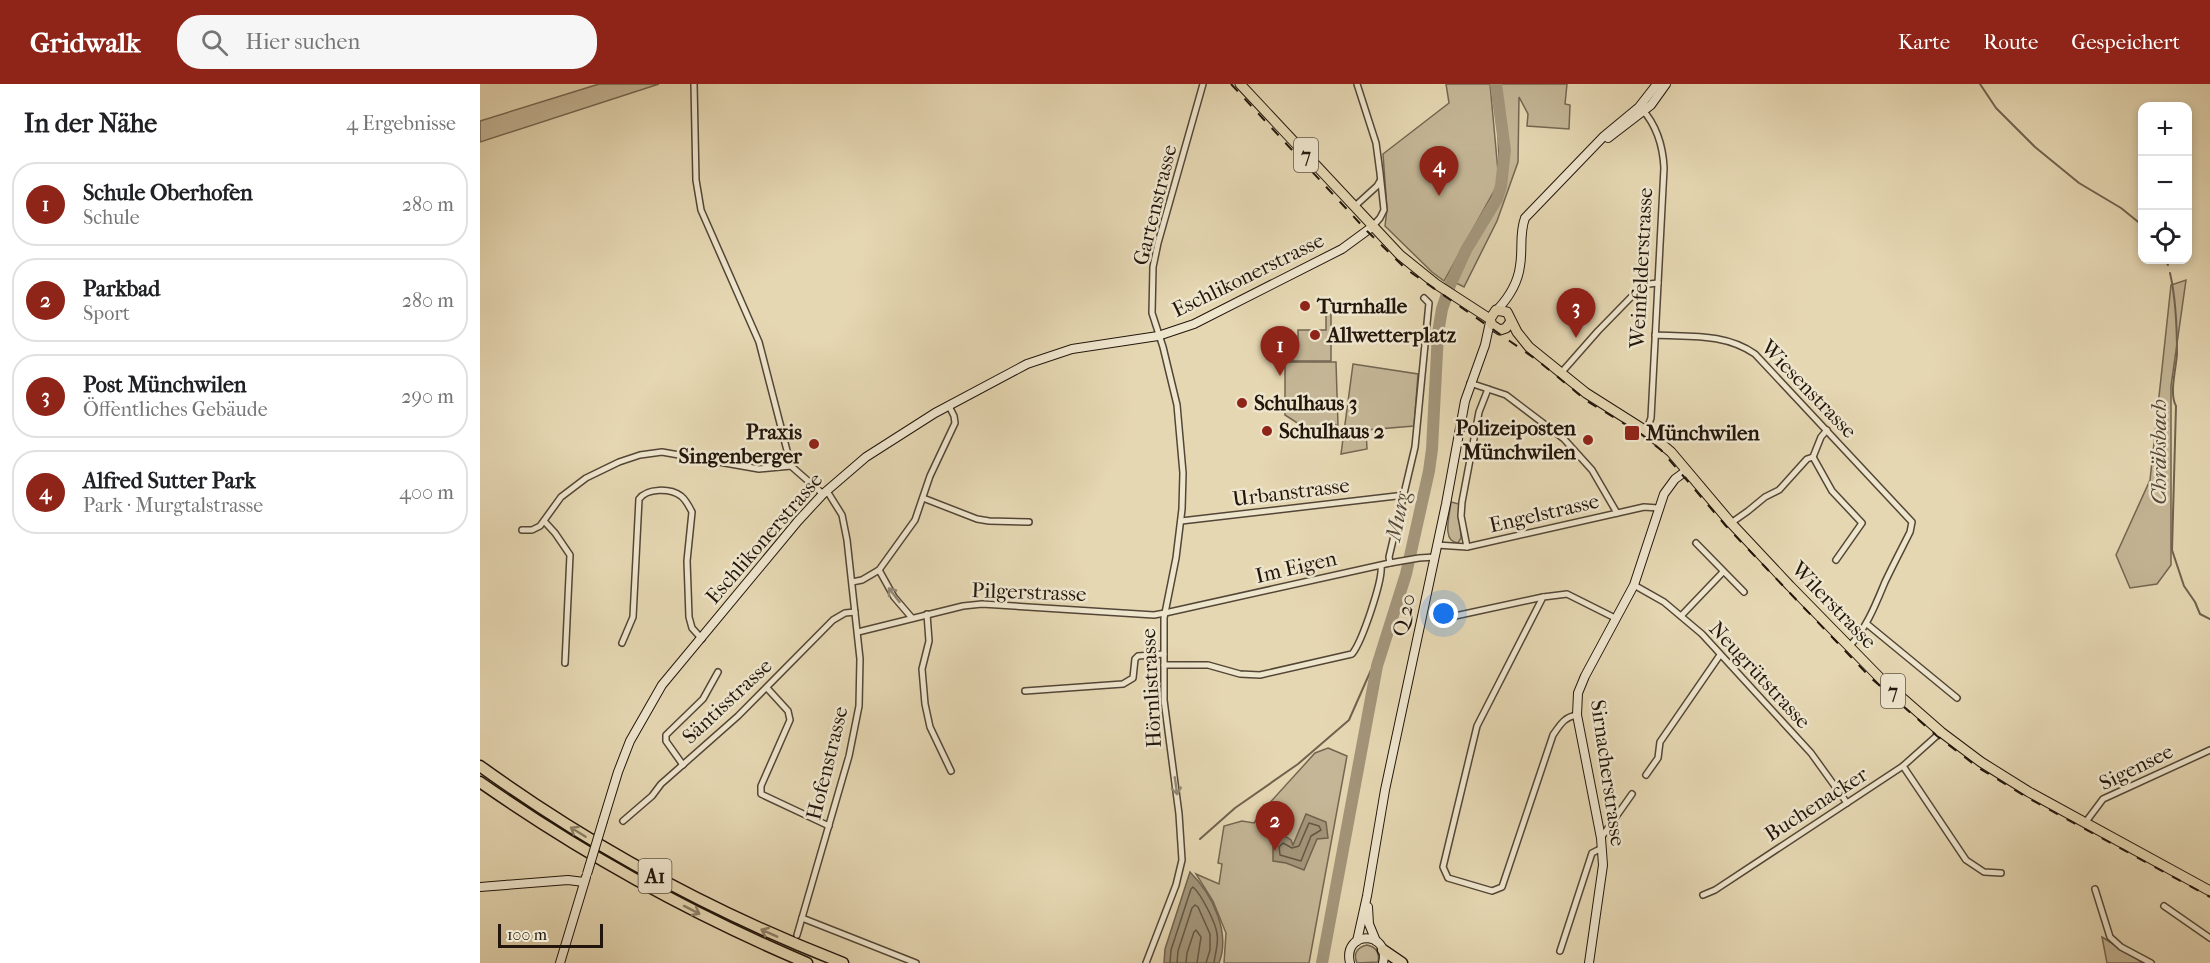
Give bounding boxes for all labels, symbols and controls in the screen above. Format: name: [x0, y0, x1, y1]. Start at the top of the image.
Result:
search box: [177, 15, 597, 69]
text: Gridwalk: [30, 26, 141, 59]
icon: search: [198, 26, 231, 59]
text: Hier suchen: [246, 29, 360, 55]
text: Karte: [1898, 30, 1950, 54]
text: Route: [1983, 30, 2038, 54]
text: Gespeichert: [2071, 30, 2180, 54]
map controls: [2138, 102, 2192, 264]
button: +: [2138, 102, 2192, 156]
text: In der Nähe: [24, 108, 157, 139]
text: 4 Ergebnisse: [346, 112, 456, 135]
road number: 7: [1294, 138, 1318, 172]
street label: Gartenstrasse: [1128, 142, 1182, 268]
pin: 4: [1420, 147, 1458, 196]
button: −: [2138, 156, 2192, 210]
text: Schule Oberhofen: [83, 180, 253, 206]
street label: Weinfelderstrasse: [1625, 187, 1657, 350]
text: 1: [42, 193, 49, 216]
text: 280 m: [402, 193, 454, 216]
text: Schule: [83, 206, 140, 229]
button: locate: [2138, 210, 2192, 264]
street label: Eschlikonerstrasse: [1168, 228, 1328, 322]
text: Parkbad: [83, 276, 160, 302]
pin: 3: [1556, 288, 1596, 338]
text: 2: [40, 289, 51, 312]
text: 280 m: [402, 289, 454, 312]
place label: Turnhalle: [1316, 294, 1408, 318]
marker: Turnhalle: [1298, 299, 1312, 313]
text: Sport: [83, 302, 130, 325]
place label: Allwetterplatz: [1325, 323, 1457, 347]
pin: 1: [1260, 326, 1300, 376]
marker: Allwetterplatz: [1308, 328, 1322, 342]
street label: Wiesenstrasse: [1756, 334, 1862, 443]
text: Post Münchwilen: [83, 372, 247, 398]
text: 3: [41, 385, 50, 408]
text: 290 m: [401, 385, 454, 408]
place label: Schulhaus 3: [1254, 391, 1357, 415]
marker: Schulhaus 3: [1235, 396, 1249, 410]
text: Öffentliches Gebäude: [83, 398, 268, 421]
water label: Chräbsbach: [2146, 399, 2172, 505]
place label: Polizeiposten Münchwilen: [1456, 416, 1577, 464]
place label: Schulhaus 2: [1279, 419, 1385, 443]
place label: Praxis Singenberger: [678, 420, 803, 468]
place label: Münchwilen: [1645, 421, 1760, 445]
marker: Schulhaus 2: [1260, 424, 1274, 438]
marker: Münchwilen: [1623, 424, 1641, 442]
marker: Polizeiposten Münchwilen: [1581, 433, 1595, 447]
marker: Praxis Singenberger: [807, 437, 821, 451]
text: Alfred Sutter Park: [83, 468, 255, 494]
street label: Eschlikonerstrasse: [701, 468, 827, 608]
street label: Urbanstrasse: [1231, 473, 1351, 511]
text: 4: [40, 481, 51, 504]
text: 400 m: [399, 481, 454, 504]
water label: Murg: [1380, 489, 1416, 545]
street label: Engelstrasse: [1487, 489, 1601, 537]
text: Park · Murgtalstrasse: [83, 494, 263, 517]
street label: Im Eigen: [1253, 546, 1339, 588]
street label: Wilerstrasse: [1786, 556, 1881, 653]
street label: Pilgerstrasse: [971, 578, 1087, 606]
one-way arrow: [887, 587, 900, 603]
street label: Q 20: [1388, 591, 1420, 639]
your location: [1429, 599, 1458, 628]
street label: Neugrütstrasse: [1704, 617, 1816, 733]
street label: Hörnlistrasse: [1136, 628, 1166, 748]
street label: Säntisstrasse: [677, 653, 777, 749]
road number: 7: [1881, 674, 1905, 708]
street label: Sirnacherstrasse: [1586, 698, 1630, 848]
street label: Hofenstrasse: [801, 704, 853, 822]
street label: Sigensee: [2095, 739, 2177, 795]
street label: Buchenacker: [1760, 762, 1872, 846]
one-way arrow: [1170, 775, 1181, 795]
pin: 2: [1256, 802, 1294, 851]
one-way arrow: [570, 825, 587, 838]
road number: A1: [638, 859, 672, 893]
one-way arrow: [682, 905, 700, 916]
scale bar: [498, 921, 603, 948]
text: 100 m: [507, 925, 547, 944]
one-way arrow: [761, 926, 779, 938]

